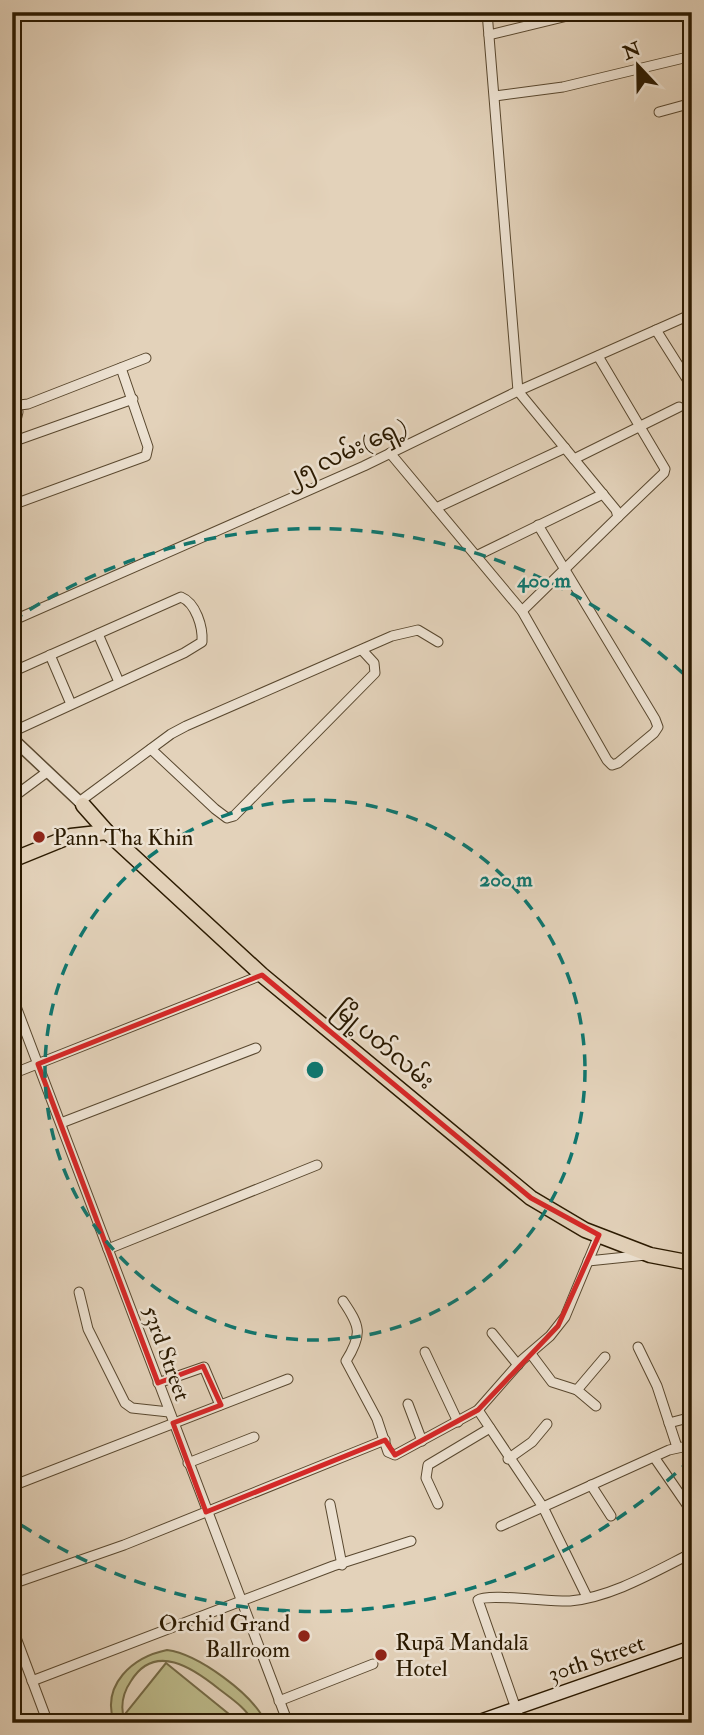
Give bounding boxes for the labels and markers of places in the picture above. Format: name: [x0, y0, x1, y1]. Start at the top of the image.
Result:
place label: Pann Tha Khin: [53, 823, 194, 852]
marker: Pann Tha Khin: [31, 829, 47, 845]
centre of rings: [303, 1058, 327, 1082]
place label: Orchid Grand Ballroom: [159, 1609, 290, 1664]
marker: Orchid Grand Ballroom: [296, 1628, 312, 1644]
place label: Rupā Mandalā Hotel: [395, 1628, 529, 1683]
marker: Rupā Mandalā Hotel: [373, 1647, 389, 1663]

